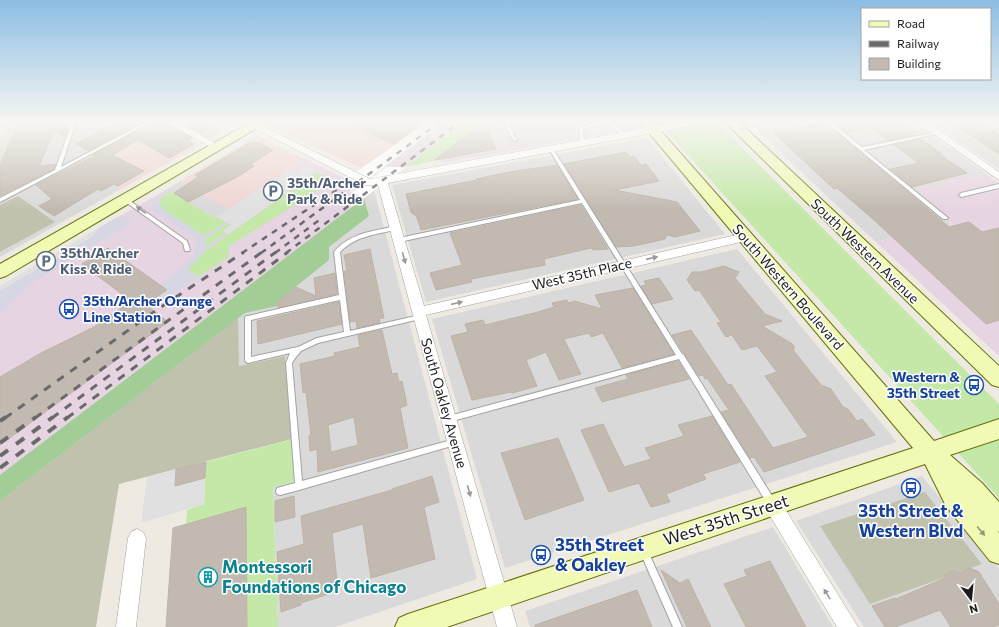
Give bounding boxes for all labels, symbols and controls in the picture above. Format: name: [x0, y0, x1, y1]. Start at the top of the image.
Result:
legend: [861, 8, 991, 80]
text: Road: [897, 16, 925, 30]
text: Railway: [897, 36, 939, 50]
text: Building: [897, 56, 941, 70]
place label: 35th/Archer Park & Ride: [287, 174, 366, 207]
parking icon: 35th/Archer Park & Ride: [262, 180, 284, 202]
street label: South Western Avenue: [808, 195, 923, 307]
one-way arrow: [135, 206, 146, 214]
street label: South Western Boulevard: [729, 220, 848, 353]
place label: 35th/Archer Kiss & Ride: [60, 244, 139, 277]
parking icon: 35th/Archer Kiss & Ride: [35, 250, 57, 272]
one-way arrow: [401, 252, 407, 264]
street label: West 35th Place: [530, 254, 633, 293]
one-way arrow: [646, 255, 658, 261]
place label: 35th/Archer Orange Line Station: [83, 292, 212, 325]
bus stop icon: 35th/Archer Orange Line Station: [58, 298, 80, 320]
one-way arrow: [451, 299, 463, 305]
street label: South Oakley Avenue: [418, 336, 471, 470]
place label: Western & 35th Street: [887, 368, 960, 401]
bus stop icon: Western & 35th Street: [963, 374, 985, 396]
bus stop icon: 35th Street & Western Blvd: [900, 477, 922, 499]
one-way arrow: [466, 485, 472, 497]
street label: West 35th Street: [661, 489, 791, 550]
place label: 35th Street & Western Blvd: [858, 500, 964, 541]
one-way arrow: [977, 526, 986, 537]
place label: 35th Street & Oakley: [555, 534, 644, 575]
bus stop icon: 35th Street & Oakley: [530, 544, 552, 566]
place label: Montessori Foundations of Chicago: [222, 556, 406, 597]
building icon: Montessori Foundations of Chicago: [197, 566, 219, 588]
north arrow: [951, 579, 991, 619]
one-way arrow: [824, 588, 831, 600]
text: N: [968, 602, 980, 616]

